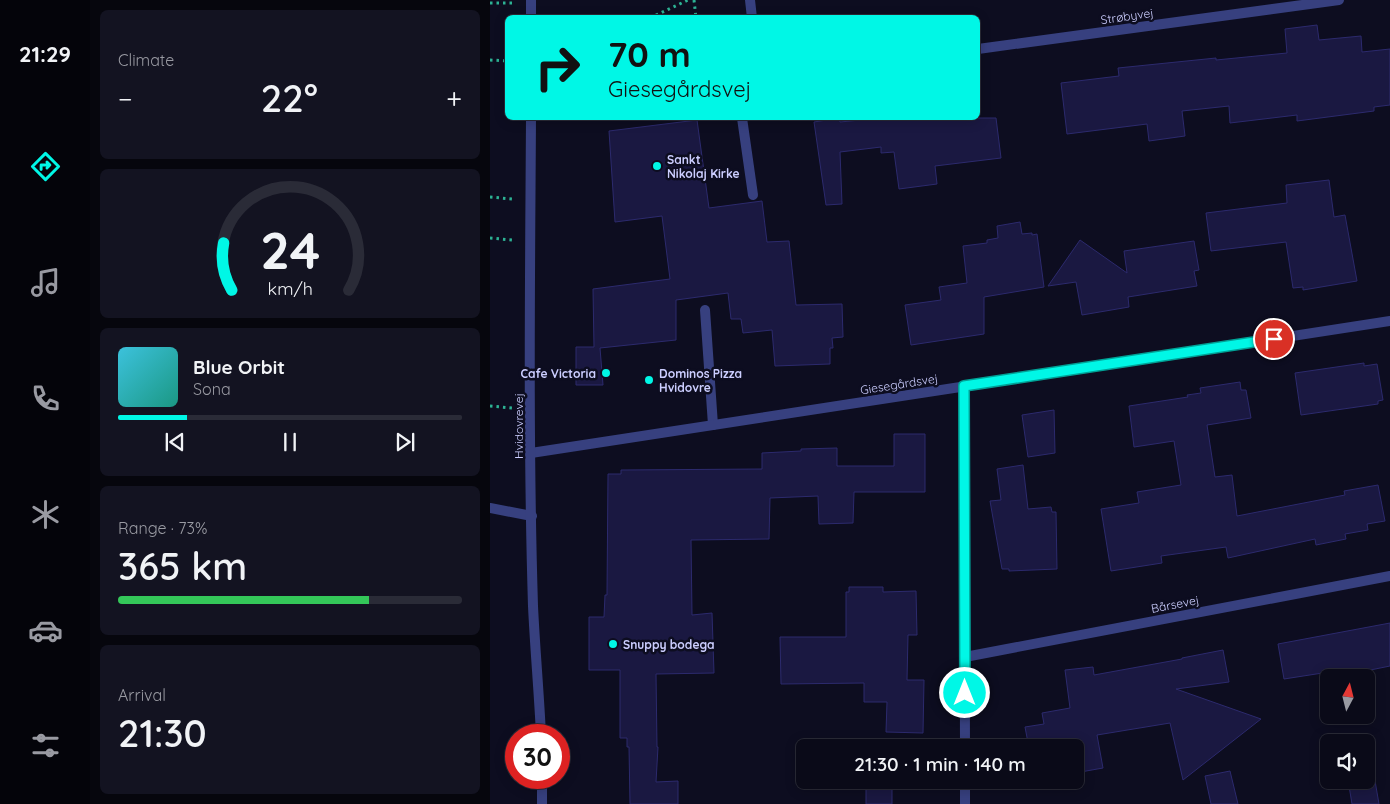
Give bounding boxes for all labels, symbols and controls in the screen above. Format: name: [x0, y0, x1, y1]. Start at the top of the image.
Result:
street label: Strøbyvej: [1100, 5, 1154, 27]
text: 70 m: [608, 32, 691, 76]
icon: right: [525, 35, 590, 100]
text: 21:29: [19, 40, 71, 68]
text: Climate: [118, 50, 174, 70]
text: 22°: [261, 74, 318, 122]
text: Giesegårdsvej: [608, 75, 752, 103]
text: −: [118, 81, 133, 116]
text: +: [446, 81, 462, 116]
icon: directions: [28, 149, 63, 184]
place label: Sankt Nikolaj Kirke: [667, 152, 740, 181]
marker: Sankt Nikolaj Kirke: [651, 160, 663, 172]
text: 24: [260, 217, 320, 282]
icon: music: [28, 265, 63, 300]
text: km/h: [267, 277, 313, 299]
pin: [1253, 318, 1295, 360]
icon: arrive: [1260, 325, 1288, 353]
text: Blue Orbit: [193, 355, 285, 379]
place label: Cafe Victoria: [520, 366, 596, 381]
place label: Dominos Pizza Hvidovre: [659, 366, 742, 395]
marker: Cafe Victoria: [600, 367, 612, 379]
street label: Giesegårdsvej: [859, 370, 939, 398]
marker: Dominos Pizza Hvidovre: [643, 374, 655, 386]
text: Sona: [193, 379, 231, 399]
icon: phone: [28, 381, 63, 416]
street label: Hvidovrevej: [511, 393, 526, 459]
icon: previous: [161, 428, 189, 456]
icon: pause: [276, 428, 304, 456]
icon: next: [391, 428, 419, 456]
icon: climate: [28, 497, 63, 532]
text: Range · 73%: [118, 518, 207, 538]
text: 365 km: [118, 542, 247, 590]
street label: Bårsevej: [1150, 592, 1200, 616]
icon: car: [28, 613, 63, 648]
place label: Snuppy bodega: [623, 637, 715, 652]
marker: Snuppy bodega: [607, 638, 619, 650]
position arrow: [938, 666, 990, 718]
north arrow: [1320, 669, 1375, 724]
map controls: [1320, 669, 1375, 789]
text: Arrival: [118, 685, 166, 705]
text: 21:30: [118, 709, 207, 757]
speed limit sign: 30: [505, 724, 570, 789]
icon: filters: [28, 728, 63, 763]
button: sound: [1320, 734, 1375, 789]
text: 21:30 · 1 min · 140 m: [854, 752, 1026, 776]

